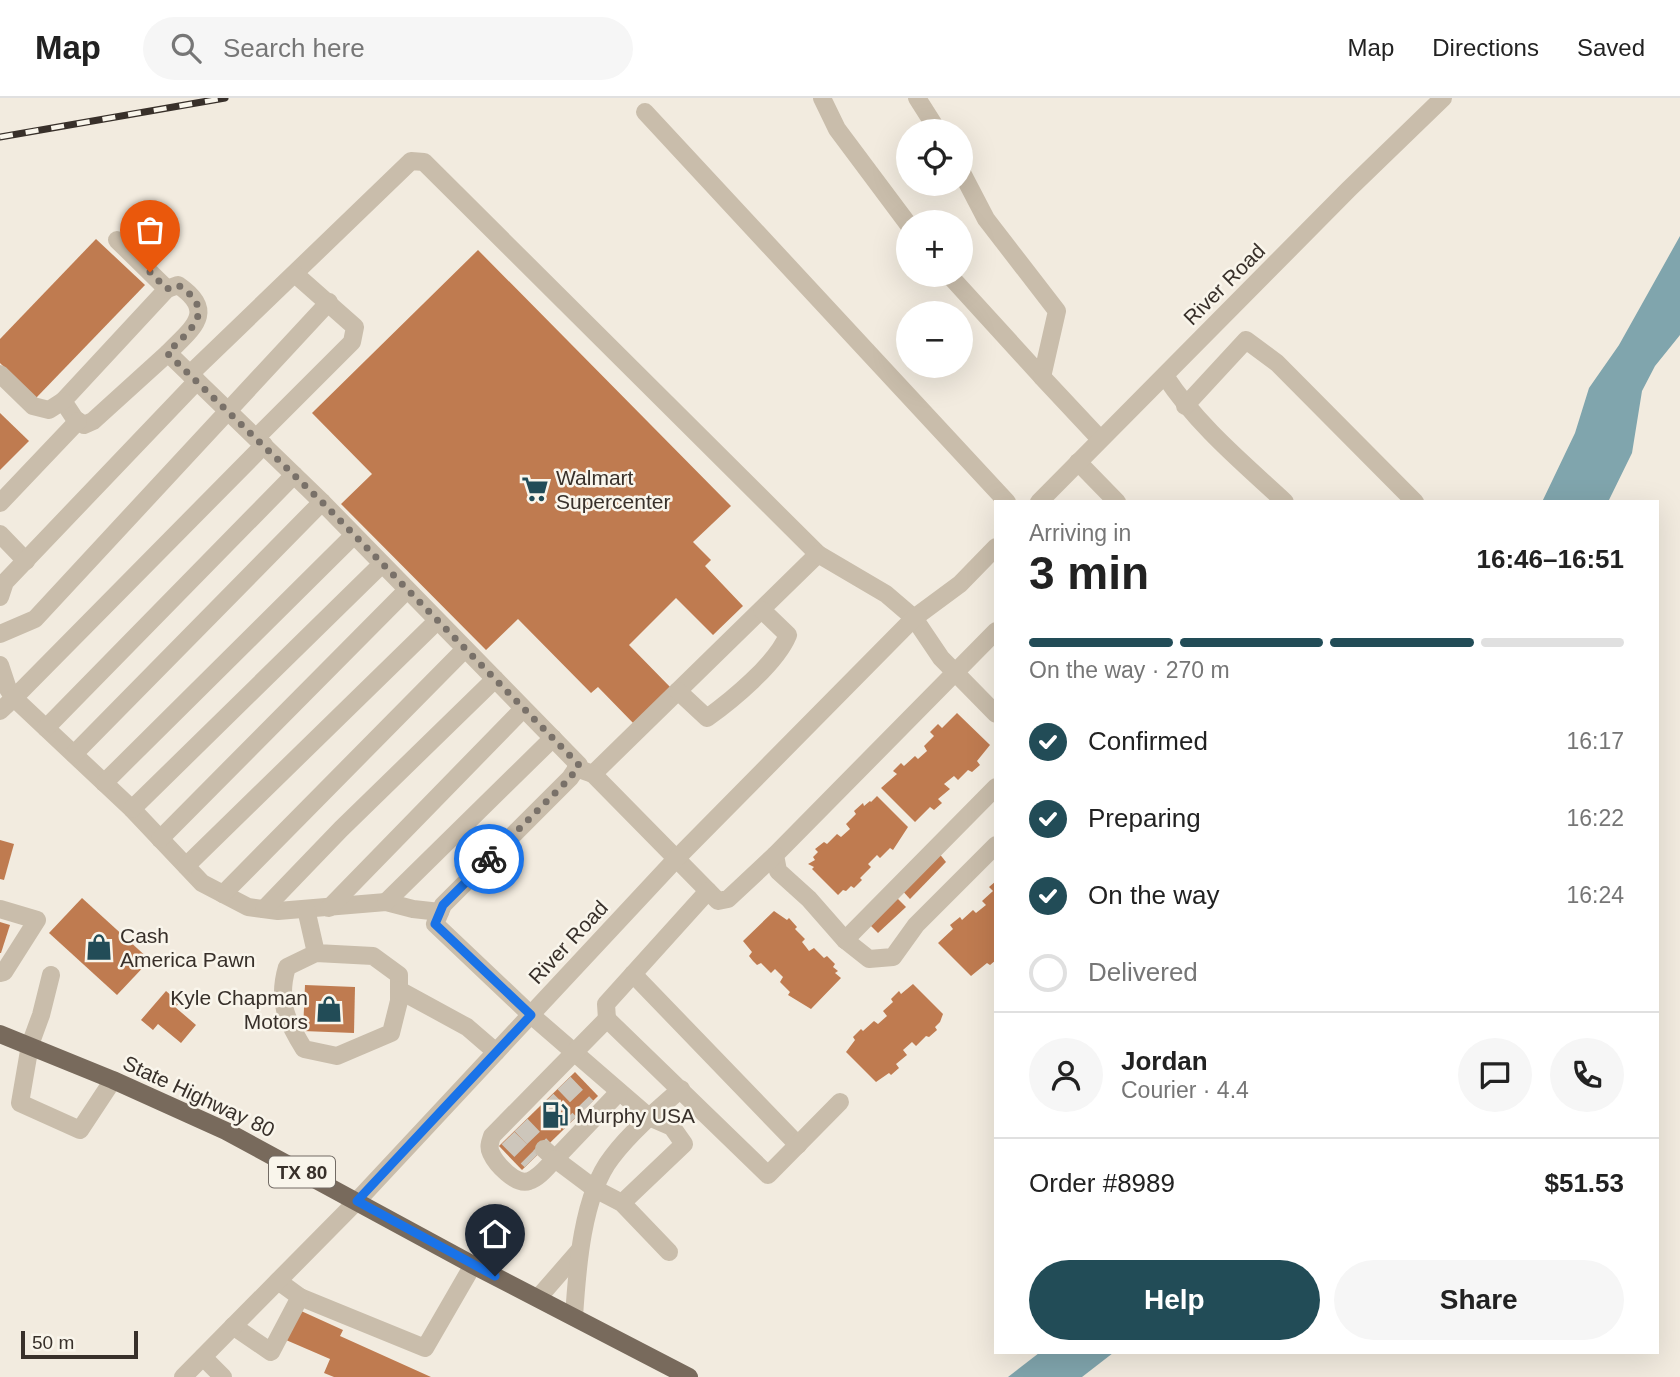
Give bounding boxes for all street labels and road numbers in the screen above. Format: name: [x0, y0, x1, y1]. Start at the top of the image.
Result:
street label: River Road: [1179, 239, 1269, 329]
street label: River Road: [524, 896, 612, 988]
street label: State Highway 80: [120, 1051, 278, 1141]
road number: TX 80: [269, 1156, 335, 1188]

